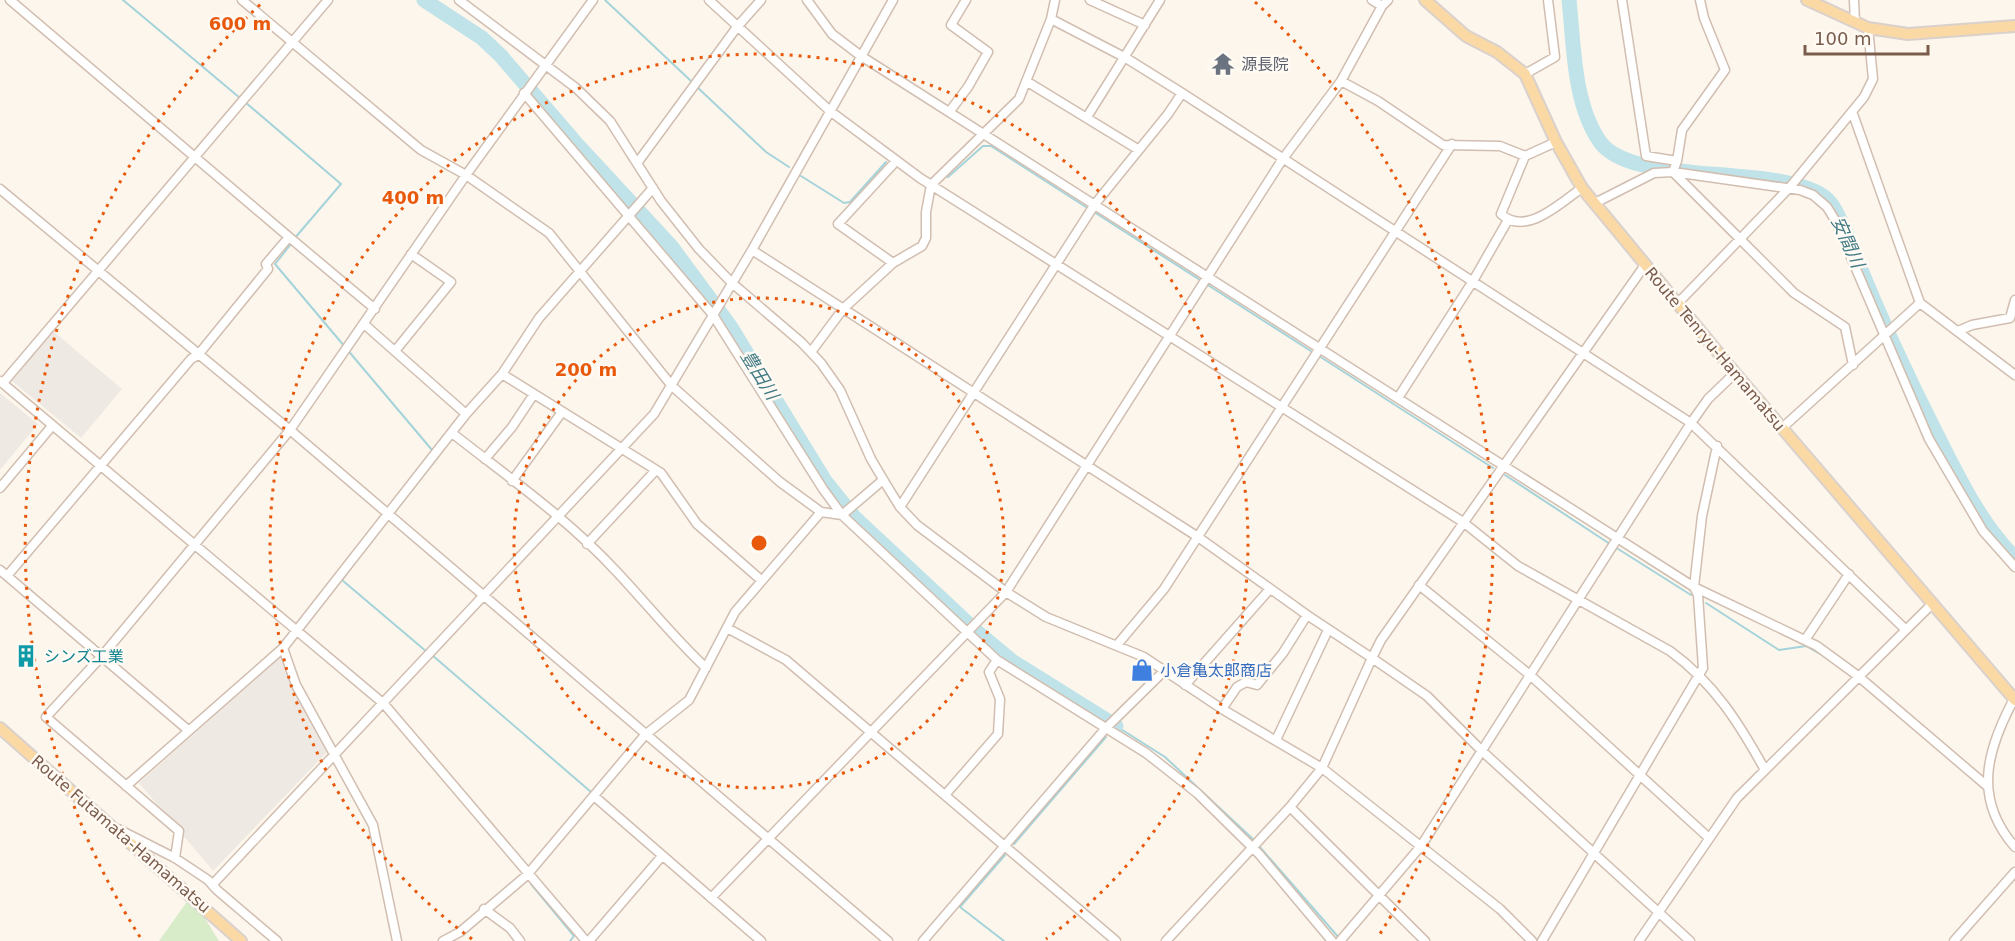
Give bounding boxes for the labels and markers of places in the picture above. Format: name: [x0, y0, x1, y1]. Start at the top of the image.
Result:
temple icon: 源長院: [1210, 51, 1236, 77]
place label: 源長院: [1241, 55, 1289, 74]
centre of rings: [749, 533, 769, 553]
building icon: シンズ工業: [13, 643, 39, 669]
place label: シンズ工業: [44, 647, 124, 666]
shop icon: 小倉亀太郎商店: [1129, 657, 1155, 683]
place label: 小倉亀太郎商店: [1160, 661, 1272, 680]

